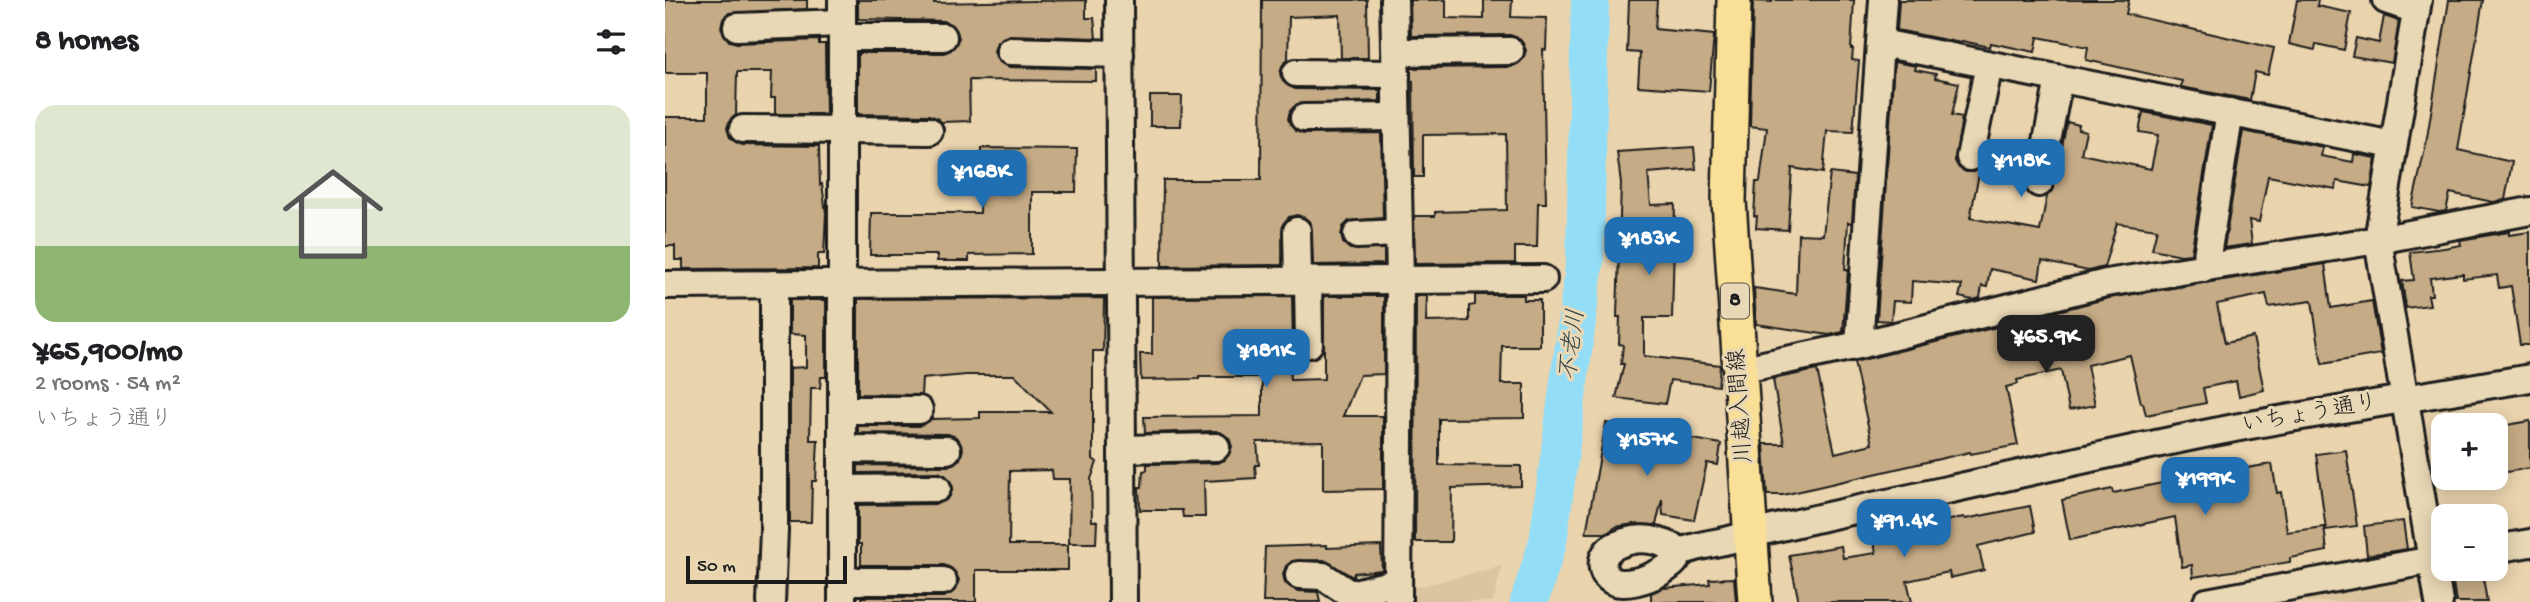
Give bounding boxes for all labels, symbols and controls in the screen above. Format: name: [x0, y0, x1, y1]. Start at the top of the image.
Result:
icon: filters: [592, 23, 630, 61]
text: 8 homes: [35, 25, 138, 60]
pin: ¥118K: [1972, 140, 2070, 199]
text: ¥118K: [1994, 148, 2048, 175]
pin: ¥168K: [933, 150, 1031, 210]
icon: home: [270, 151, 396, 277]
text: ¥168K: [954, 159, 1010, 186]
pin: ¥183K: [1600, 218, 1698, 277]
text: ¥183K: [1620, 226, 1678, 253]
road number: 8: [1721, 284, 1749, 318]
water label: 不老川: [1554, 307, 1593, 382]
pin: ¥65.9K: [1989, 316, 2103, 375]
text: ¥65.9K: [2013, 324, 2079, 351]
pin: ¥181K: [1217, 330, 1315, 389]
text: ¥65,900/mo: [35, 336, 183, 371]
text: ¥181K: [1239, 338, 1293, 365]
street label: 川越入間線: [1724, 348, 1759, 464]
text: 2 rooms · 54 m²: [35, 371, 181, 398]
street label: いちょう通り: [2240, 390, 2380, 440]
text: いちょう通り: [35, 407, 173, 434]
map controls: [2431, 413, 2508, 581]
button: +: [2431, 413, 2508, 490]
pin: ¥157K: [1598, 419, 1696, 478]
text: ¥157K: [1619, 427, 1675, 454]
pin: ¥199K: [2156, 458, 2254, 517]
text: ¥199K: [2177, 466, 2233, 493]
pin: ¥91.4K: [1847, 500, 1961, 559]
button: −: [2431, 504, 2508, 581]
text: ¥91.4K: [1873, 508, 1935, 535]
scale bar: [686, 553, 847, 585]
text: 50 m: [697, 556, 736, 579]

